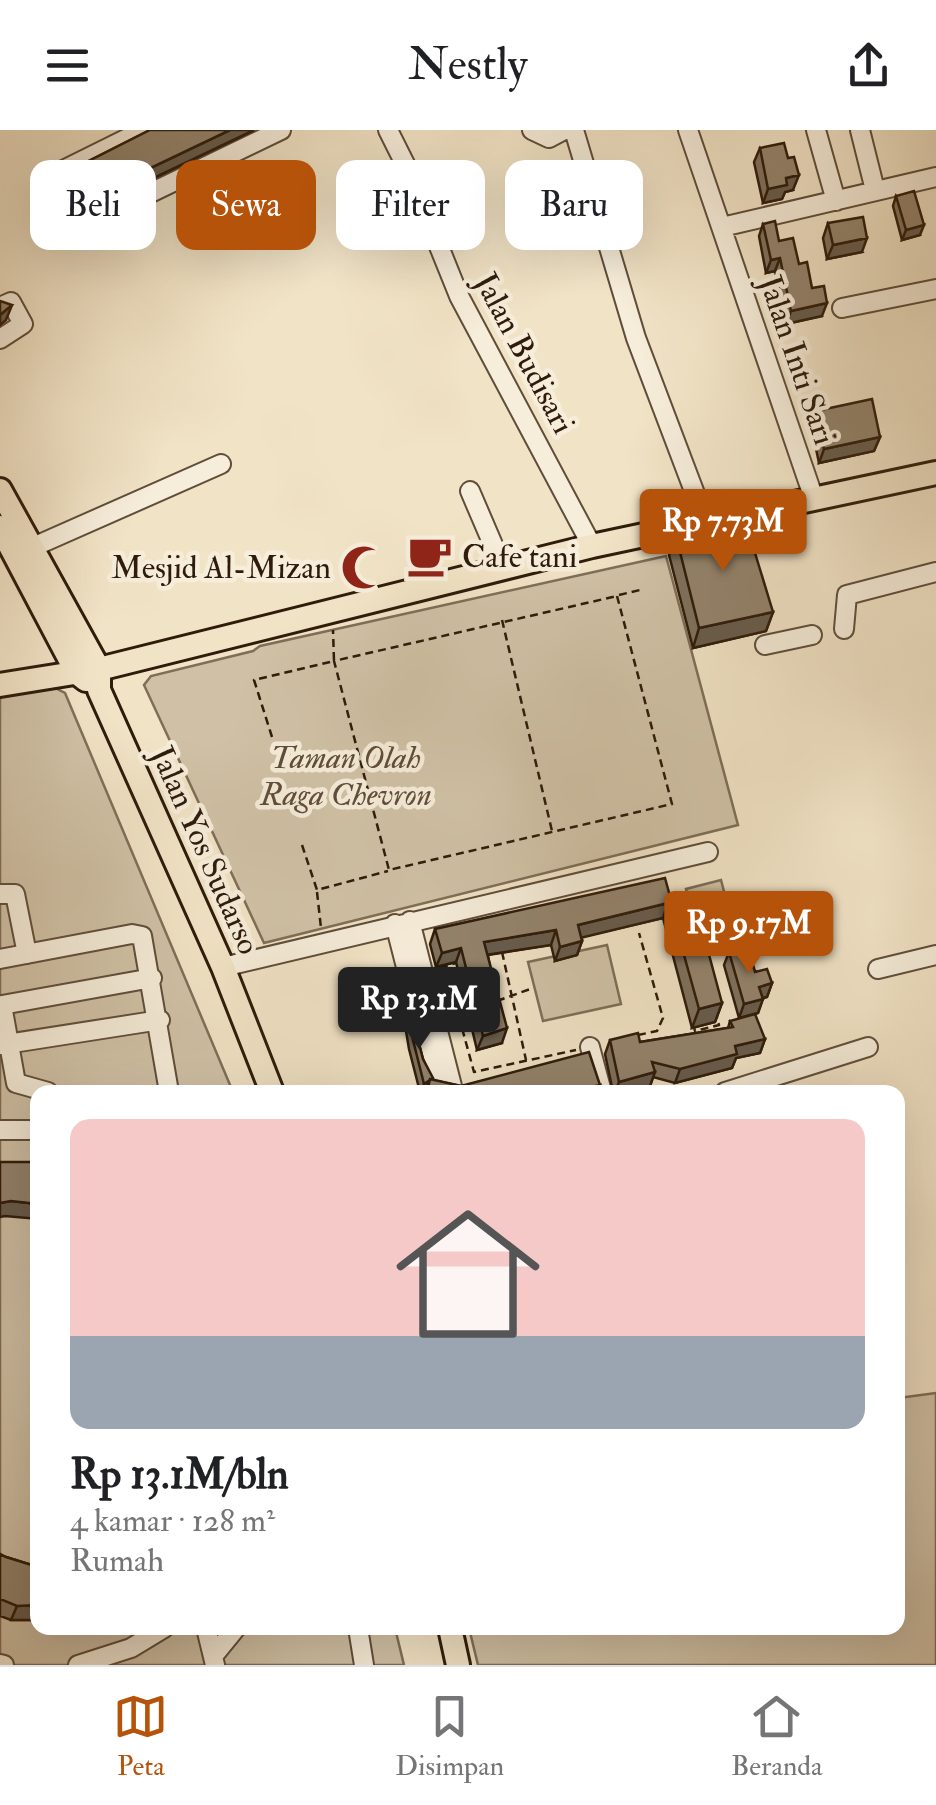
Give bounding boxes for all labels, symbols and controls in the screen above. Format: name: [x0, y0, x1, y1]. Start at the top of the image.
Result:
text: Nestly: [408, 37, 528, 93]
icon: menu: [40, 38, 95, 93]
icon: share: [841, 38, 896, 93]
chip: Beli: [30, 160, 156, 250]
chip: Sewa: [176, 160, 316, 250]
chip: Filter: [336, 160, 485, 250]
chip: Baru: [505, 160, 643, 250]
street label: Jalan Budisari: [465, 265, 583, 441]
street label: Jalan Inti Sari: [749, 270, 845, 450]
pin: Rp 7.73M: [620, 489, 826, 574]
text: Rp 7.73M: [662, 501, 784, 541]
cafe icon: Cafe tani: [405, 532, 453, 580]
place label: Cafe tani: [462, 537, 577, 577]
mosque icon: Mesjid Al-Mizan: [340, 543, 388, 591]
place label: Mesjid Al-Mizan: [111, 548, 331, 588]
park label: Taman Olah Raga Chevron: [259, 738, 432, 815]
street label: Jalan Yos Sudarso: [141, 739, 269, 961]
pin: Rp 9.17M: [646, 891, 852, 976]
text: Rp 9.17M: [686, 903, 812, 943]
pin: Rp 13.1M: [316, 967, 522, 1052]
text: Rp 13.1M: [360, 979, 478, 1019]
icon: home: [378, 1184, 558, 1364]
text: Rp 13.1M/bln: [70, 1449, 289, 1501]
text: 4 kamar · 128 m²: [70, 1501, 275, 1541]
text: Rumah: [70, 1541, 164, 1581]
tab: Peta: [113, 1689, 168, 1784]
tab: Disimpan: [395, 1689, 504, 1784]
tab: Beranda: [731, 1689, 823, 1784]

